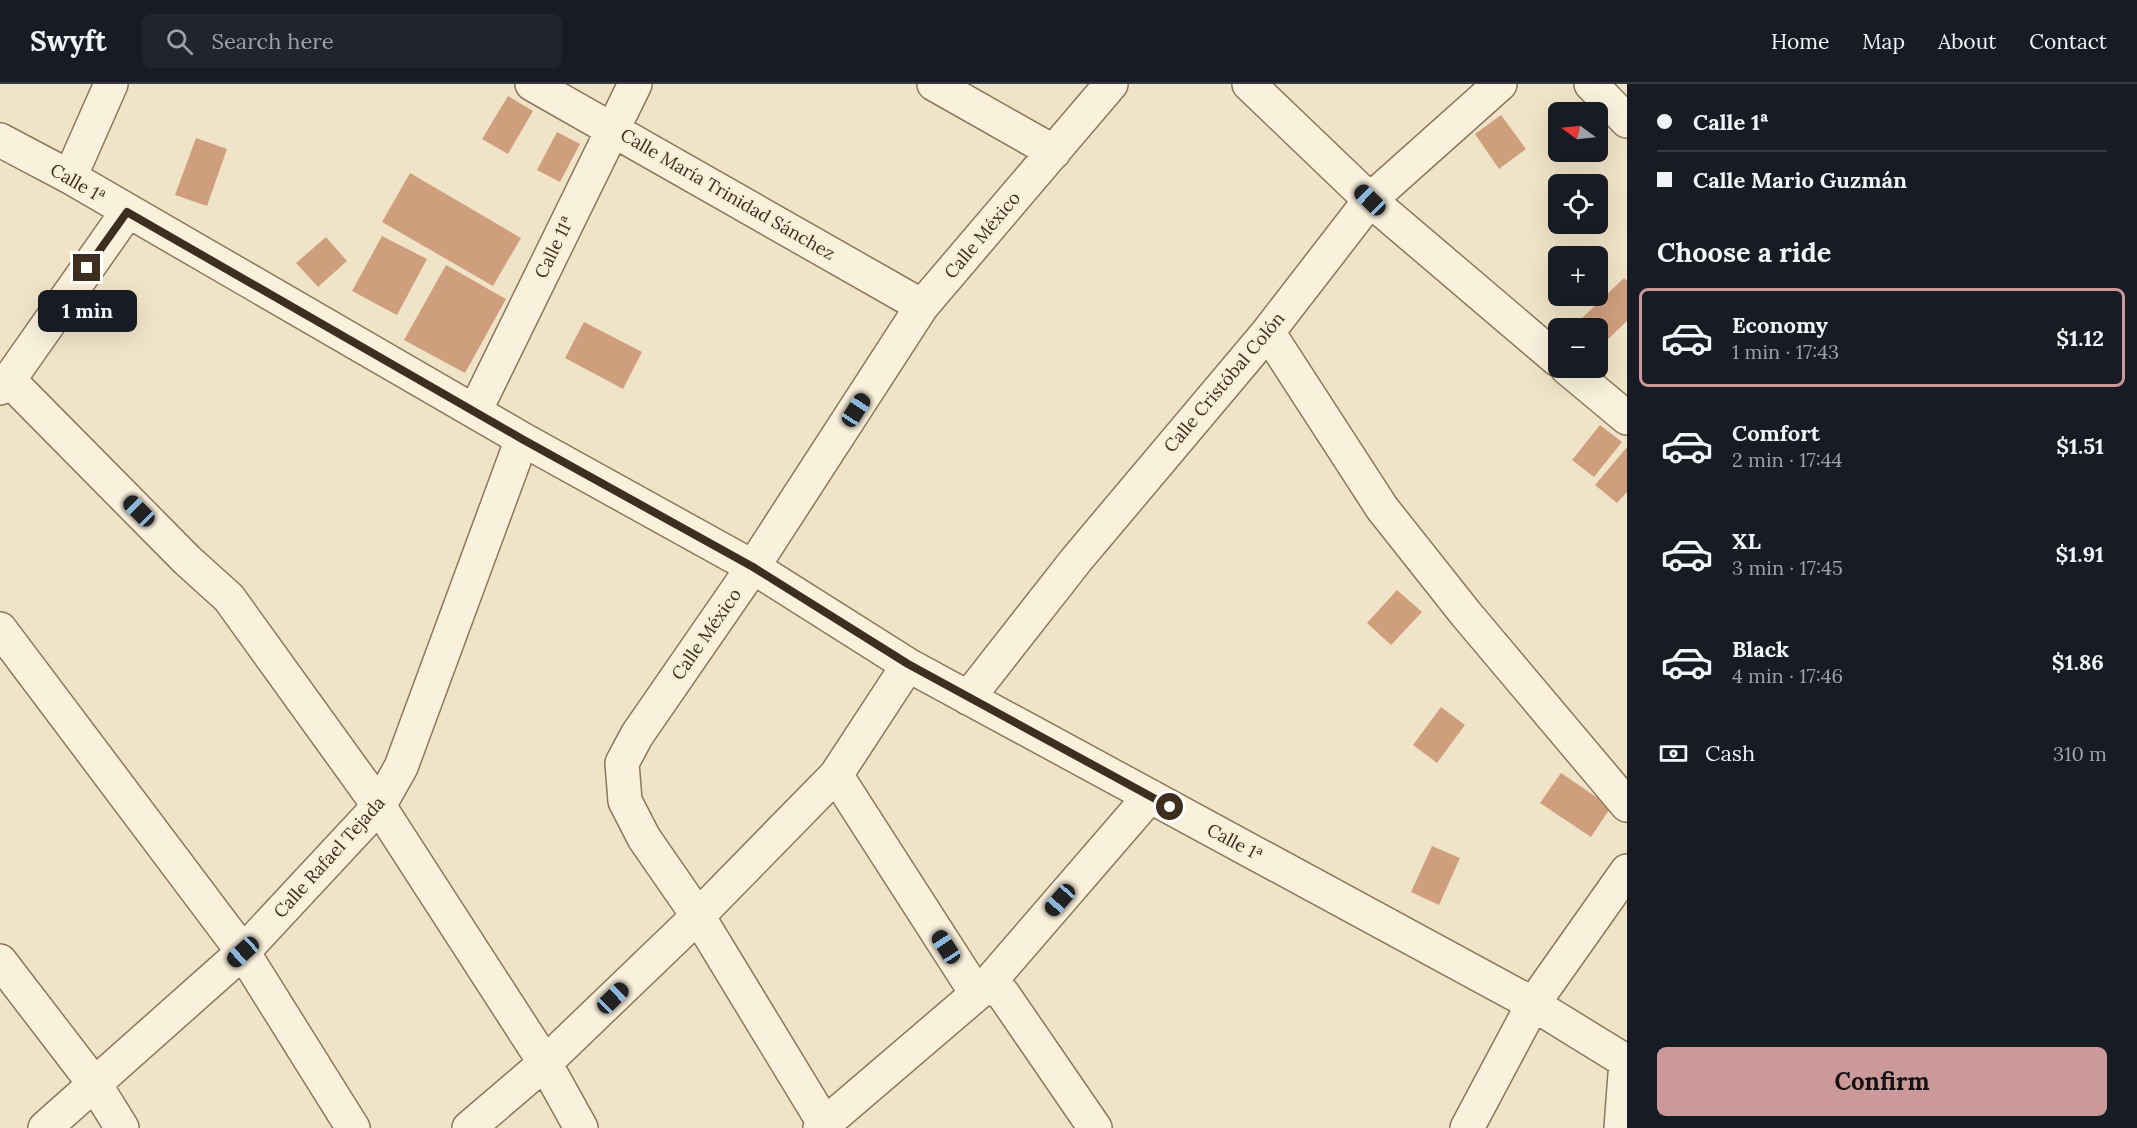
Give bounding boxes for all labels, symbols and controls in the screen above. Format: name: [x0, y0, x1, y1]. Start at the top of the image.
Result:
search box: [142, 14, 562, 68]
text: Swyft: [30, 23, 106, 59]
icon: search: [163, 25, 196, 58]
text: Search here: [211, 27, 334, 55]
text: Home: [1771, 28, 1829, 55]
text: Map: [1862, 28, 1905, 55]
text: About: [1938, 28, 1996, 55]
text: Contact: [2029, 28, 2107, 55]
north arrow: [1548, 102, 1608, 162]
map controls: [1548, 102, 1608, 378]
text: Calle 1ª: [1693, 108, 1768, 136]
street label: Calle María Trinidad Sánchez: [617, 123, 839, 265]
street label: Calle 1ª: [46, 158, 110, 208]
text: Calle Mario Guzmán: [1693, 166, 1907, 194]
button: locate: [1548, 174, 1608, 234]
car: [1351, 181, 1389, 219]
street label: Calle México: [939, 187, 1025, 283]
street label: Calle 11ª: [529, 212, 579, 282]
text: Choose a ride: [1657, 235, 1831, 269]
button: +: [1548, 246, 1608, 306]
route end: [73, 254, 100, 281]
callout: 1 min: [38, 289, 136, 331]
text: 1 min: [62, 298, 113, 323]
street label: Calle Cristóbal Colón: [1159, 307, 1290, 457]
icon: car: [1660, 311, 1714, 365]
text: Economy: [1732, 311, 1828, 339]
button: −: [1548, 318, 1608, 378]
text: $1.12: [2056, 324, 2104, 352]
text: 1 min · 17:43: [1732, 339, 1839, 364]
car: [839, 390, 873, 430]
icon: car: [1660, 419, 1714, 473]
text: Comfort: [1732, 419, 1820, 447]
text: $1.51: [2056, 432, 2104, 460]
text: 2 min · 17:44: [1732, 447, 1842, 472]
car: [120, 492, 158, 530]
icon: car: [1660, 527, 1714, 581]
text: XL: [1732, 527, 1761, 555]
text: $1.91: [2055, 540, 2104, 568]
text: 3 min · 17:45: [1732, 555, 1843, 580]
street label: Calle México: [666, 584, 746, 684]
icon: car: [1660, 635, 1714, 689]
text: Black: [1732, 635, 1789, 663]
text: $1.86: [2052, 648, 2104, 676]
text: 4 min · 17:46: [1732, 663, 1843, 688]
icon: cash: [1657, 737, 1690, 770]
text: Cash: [1705, 739, 1755, 767]
text: 310 m: [2053, 741, 2107, 766]
street label: Calle Rafael Tejada: [268, 791, 390, 923]
route start: [1156, 793, 1183, 820]
street label: Calle 1ª: [1203, 818, 1267, 866]
car: [1041, 881, 1079, 919]
car: [929, 927, 963, 967]
car: [224, 933, 262, 971]
car: [594, 979, 632, 1017]
button: Confirm: [1657, 1047, 2107, 1116]

